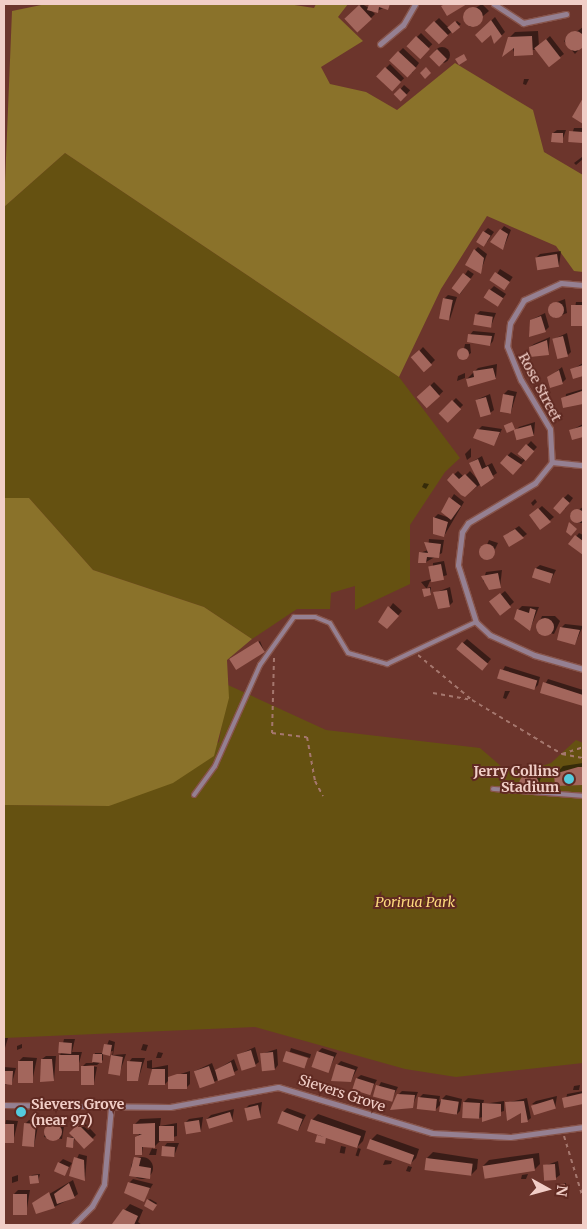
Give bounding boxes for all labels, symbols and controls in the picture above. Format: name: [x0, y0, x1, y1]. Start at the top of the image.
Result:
street label: Rose Street: [515, 350, 565, 424]
place label: Jerry Collins Stadium: [474, 763, 559, 796]
marker: Jerry Collins Stadium: [563, 773, 575, 785]
park label: Porirua Park: [375, 894, 455, 910]
street label: Sievers Grove: [296, 1071, 388, 1115]
place label: Sievers Grove (near 97): [31, 1096, 124, 1128]
marker: Sievers Grove (near 97): [15, 1106, 27, 1118]
north arrow: [522, 1164, 572, 1214]
text: N: [552, 1184, 571, 1197]

